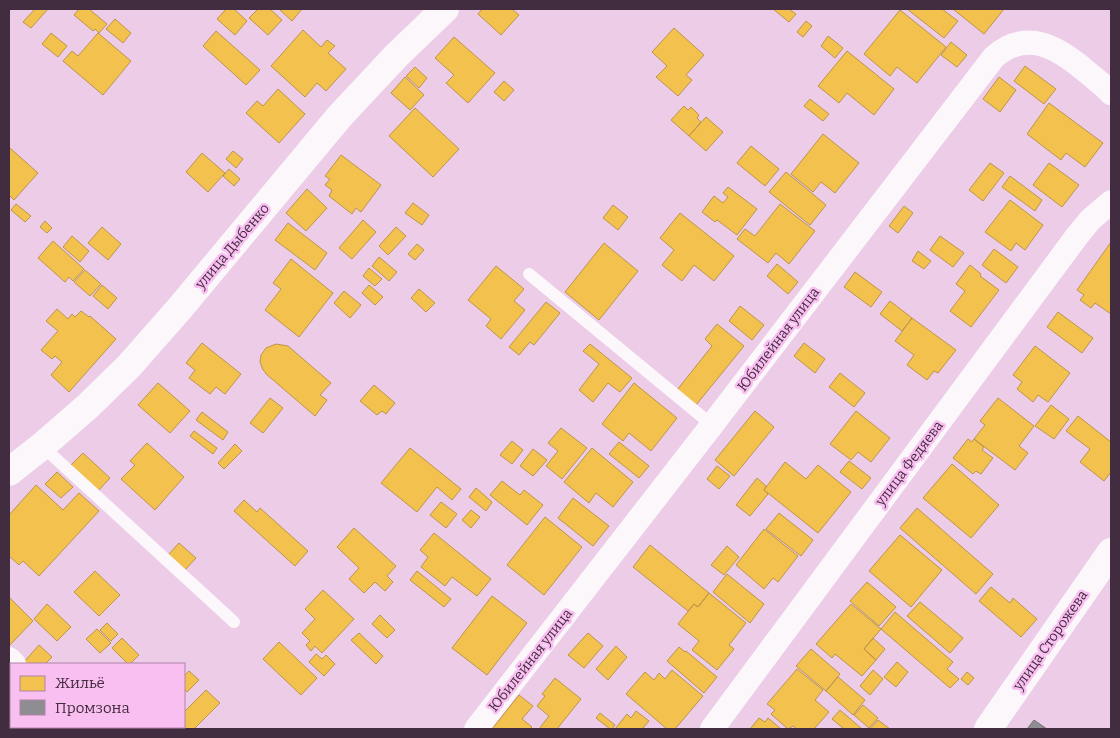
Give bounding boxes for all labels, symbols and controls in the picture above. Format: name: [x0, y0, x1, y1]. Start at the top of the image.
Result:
street label: улица Дыбенко: [191, 200, 273, 293]
street label: Юбилейная улица: [734, 284, 823, 395]
street label: улица Федяева: [871, 417, 947, 510]
street label: улица Сторожева: [1009, 587, 1091, 694]
street label: Юбилейная улица: [485, 605, 576, 715]
legend: [10, 663, 185, 728]
text: Жильё: [55, 674, 105, 692]
text: Промзона: [55, 699, 130, 717]

